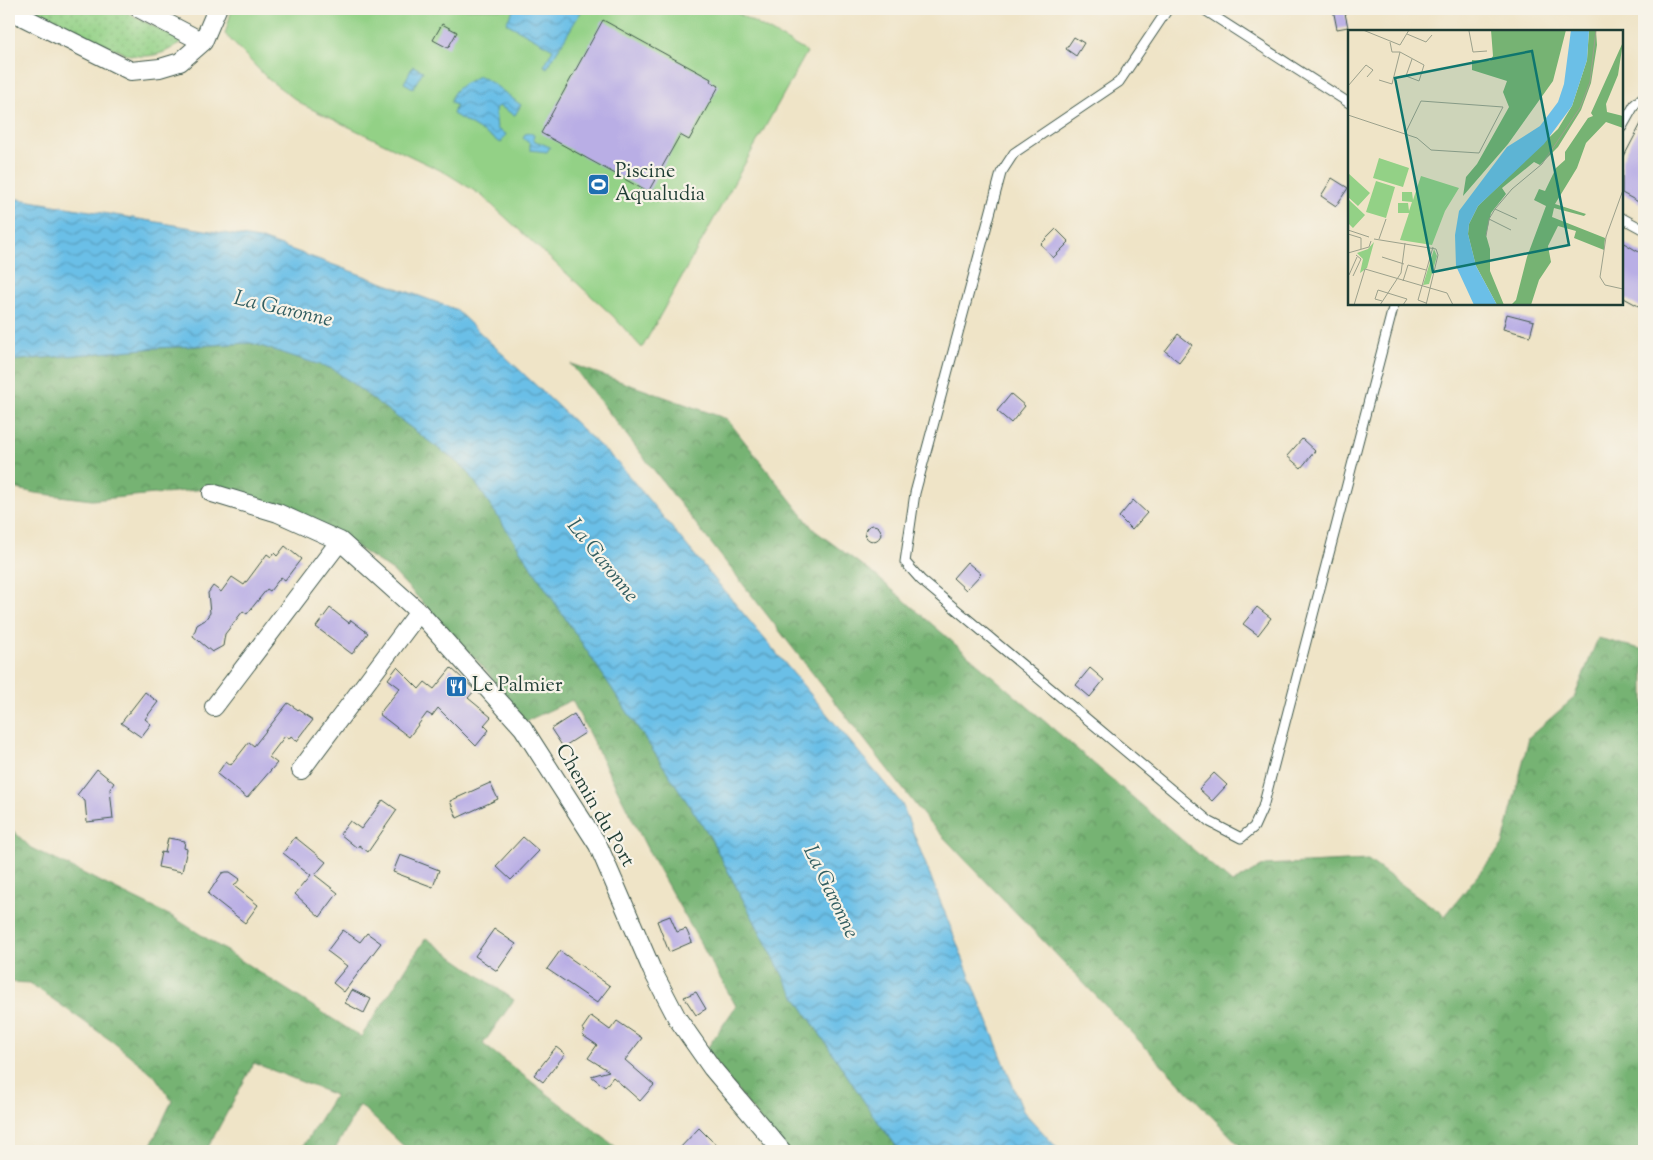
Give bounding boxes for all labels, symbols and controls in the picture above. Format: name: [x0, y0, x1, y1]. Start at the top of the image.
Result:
inset map: [1348, 30, 1623, 305]
place label: Piscine Aqualudia: [615, 158, 705, 210]
sports icon: Piscine Aqualudia: [587, 172, 611, 196]
water label: La Garonne: [231, 284, 335, 336]
water label: La Garonne: [559, 513, 645, 609]
place label: Le Palmier: [472, 672, 563, 701]
restaurant icon: Le Palmier: [444, 674, 468, 698]
street label: Chemin du Port: [547, 739, 641, 873]
water label: La Garonne: [795, 840, 865, 944]

